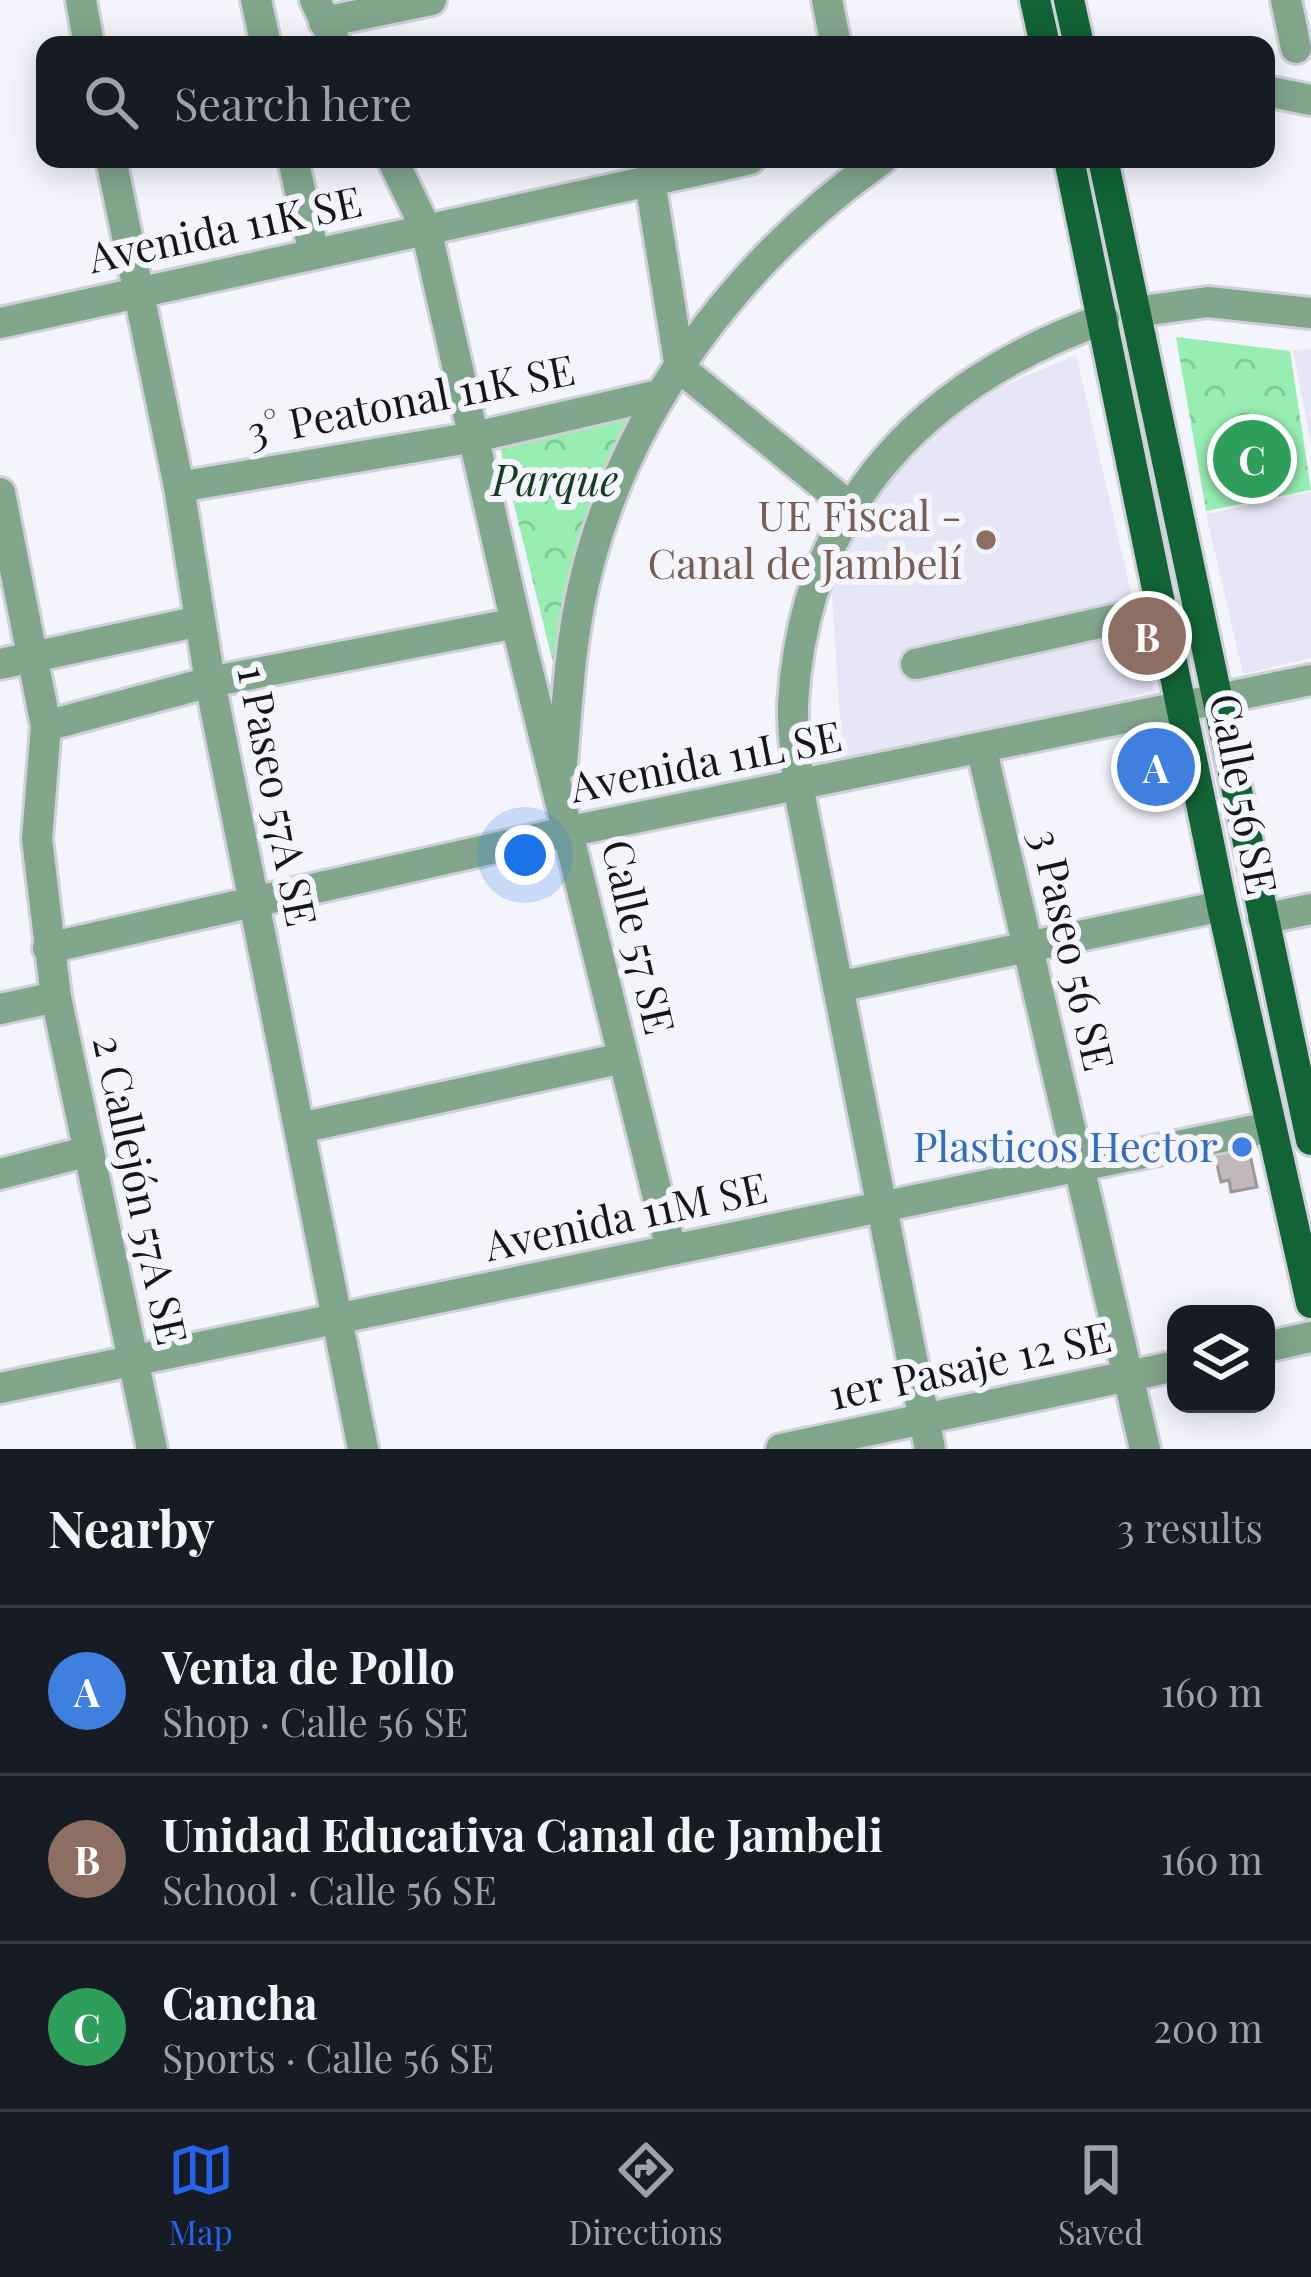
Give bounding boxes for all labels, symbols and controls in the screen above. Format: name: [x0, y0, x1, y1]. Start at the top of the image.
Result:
search box: [36, 36, 1275, 168]
icon: search: [78, 69, 144, 135]
text: Search here: [174, 72, 412, 132]
street label: Avenida 11K SE: [82, 172, 366, 285]
street label: 3° Peatonal 11K SE: [242, 340, 579, 458]
pin: C: [1213, 414, 1291, 504]
park label: Parque: [490, 451, 618, 507]
place label: UE Fiscal - Canal de Jambelí: [647, 486, 962, 590]
marker: UE Fiscal - Canal de Jambelí: [973, 527, 999, 553]
pin: B: [1108, 591, 1186, 681]
street label: 1 Paseo 57A SE: [226, 661, 332, 931]
street label: Calle 56 SE: [1198, 689, 1292, 899]
street label: Avenida 11L SE: [564, 706, 846, 814]
pin: A: [1117, 722, 1195, 812]
street label: 3 Paseo 56 SE: [1019, 823, 1129, 1076]
your location: [495, 825, 555, 885]
street label: Calle 57 SE: [590, 834, 689, 1039]
street label: 2 Callejón 57A SE: [82, 1030, 202, 1349]
place label: Plasticos Hector: [913, 1117, 1218, 1173]
marker: Plasticos Hector: [1229, 1134, 1255, 1160]
street label: Avenida 11M SE: [478, 1158, 772, 1272]
map controls: [1167, 1305, 1275, 1413]
button: layers: [1167, 1305, 1275, 1413]
street label: 1er Pasaje 12 SE: [823, 1307, 1116, 1421]
text: Nearby: [48, 1493, 214, 1561]
text: 3 results: [1117, 1501, 1263, 1553]
text: Venta de Pollo: [162, 1635, 455, 1695]
text: A: [74, 1665, 100, 1717]
text: 160 m: [1161, 1665, 1263, 1717]
text: Shop · Calle 56 SE: [162, 1695, 468, 1747]
text: Unidad Educativa Canal de Jambeli: [162, 1803, 883, 1863]
text: B: [74, 1833, 100, 1885]
text: 160 m: [1161, 1833, 1263, 1885]
text: School · Calle 56 SE: [162, 1863, 497, 1915]
text: Cancha: [162, 1971, 318, 2031]
text: C: [73, 2001, 101, 2053]
text: 200 m: [1153, 2001, 1263, 2053]
text: Sports · Calle 56 SE: [162, 2031, 494, 2083]
tab: Map: [168, 2137, 234, 2253]
tab: Directions: [569, 2137, 723, 2253]
tab: Saved: [1058, 2137, 1144, 2253]

